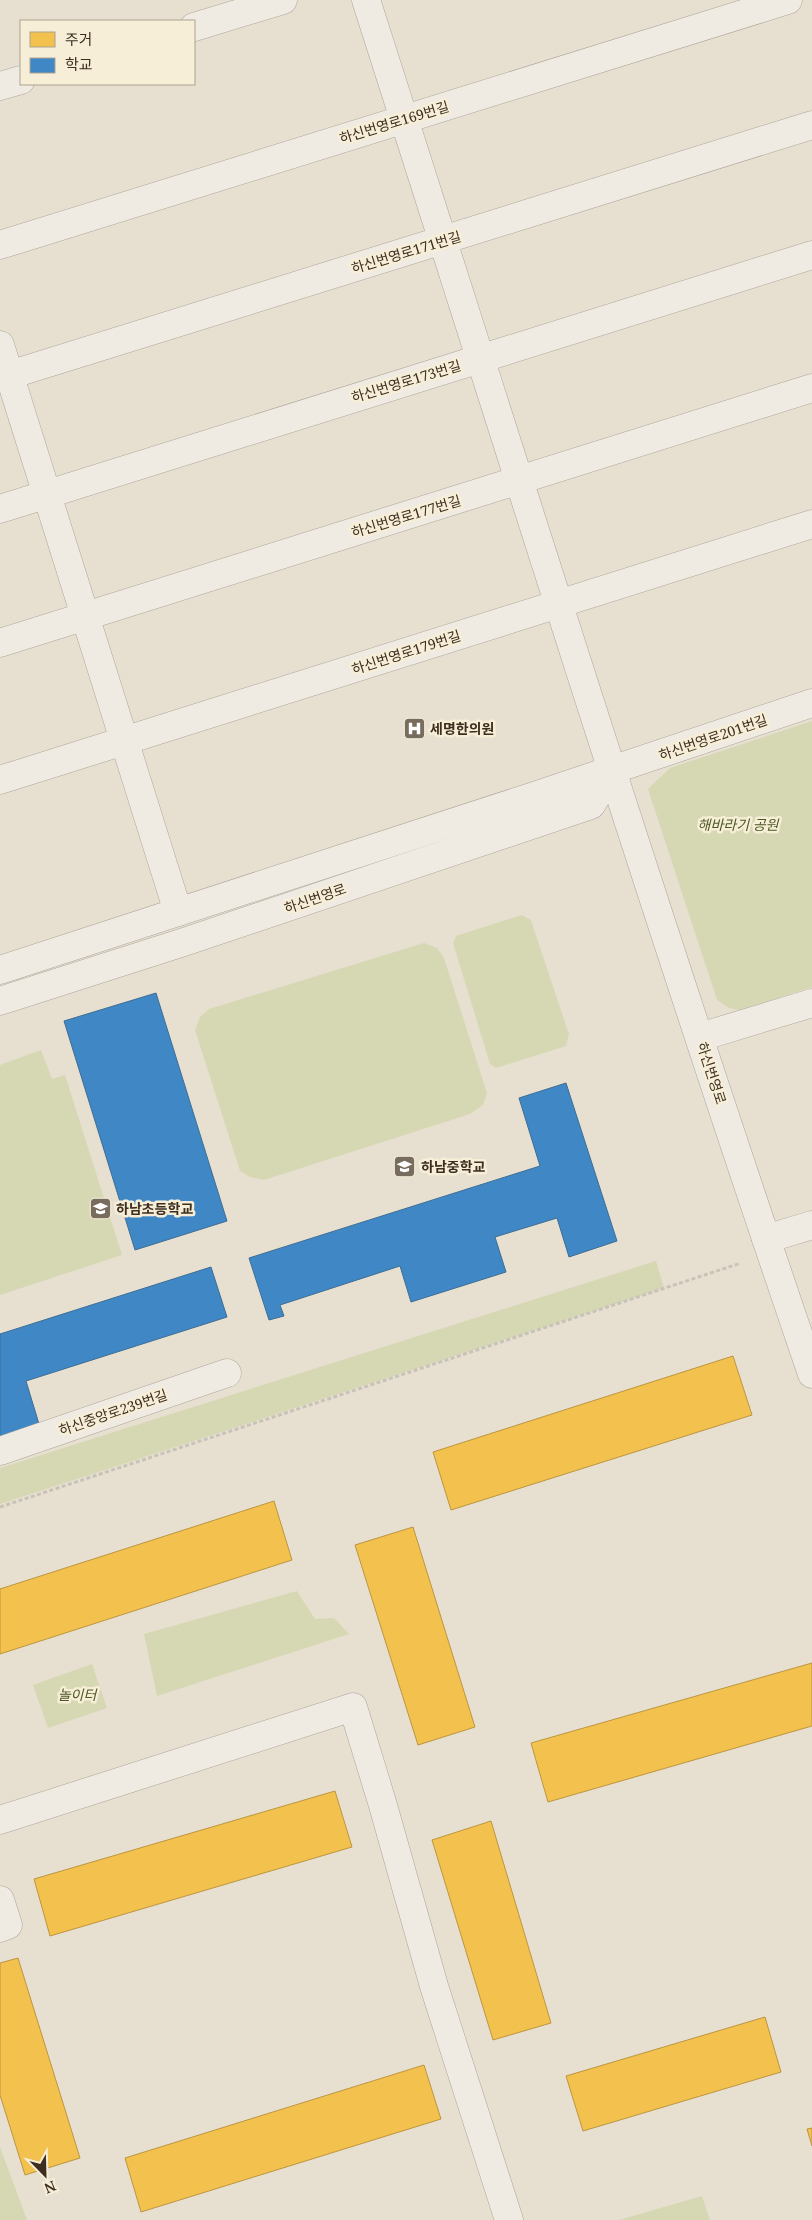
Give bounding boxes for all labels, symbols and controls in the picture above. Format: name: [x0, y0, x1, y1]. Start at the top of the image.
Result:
legend: [20, 20, 195, 85]
text: 주거: [65, 29, 93, 49]
text: 학교: [65, 54, 93, 74]
street label: 하신번영로169번길: [337, 96, 451, 148]
street label: 하신번영로171번길: [349, 226, 463, 278]
street label: 하신번영로173번길: [349, 355, 463, 407]
street label: 하신번영로177번길: [349, 490, 463, 542]
street label: 하신번영로179번길: [349, 625, 463, 679]
street label: 하신번영로201번길: [656, 710, 770, 764]
hospital icon: 세명한의원: [402, 716, 426, 740]
place label: 세명한의원: [430, 719, 494, 738]
park label: 해바라기 공원: [698, 815, 780, 834]
street label: 하신번영로: [281, 878, 349, 917]
street label: 하신번영로: [693, 1039, 731, 1107]
school or university icon: 하남중학교: [393, 1154, 417, 1178]
place label: 하남중학교: [421, 1157, 486, 1176]
school or university icon: 하남초등학교: [88, 1196, 112, 1220]
place label: 하남초등학교: [116, 1199, 193, 1218]
street label: 하신중앙로239번길: [56, 1385, 170, 1439]
park label: 놀이터: [58, 1685, 98, 1704]
north arrow: [20, 2150, 70, 2200]
text: N: [41, 2177, 59, 2198]

